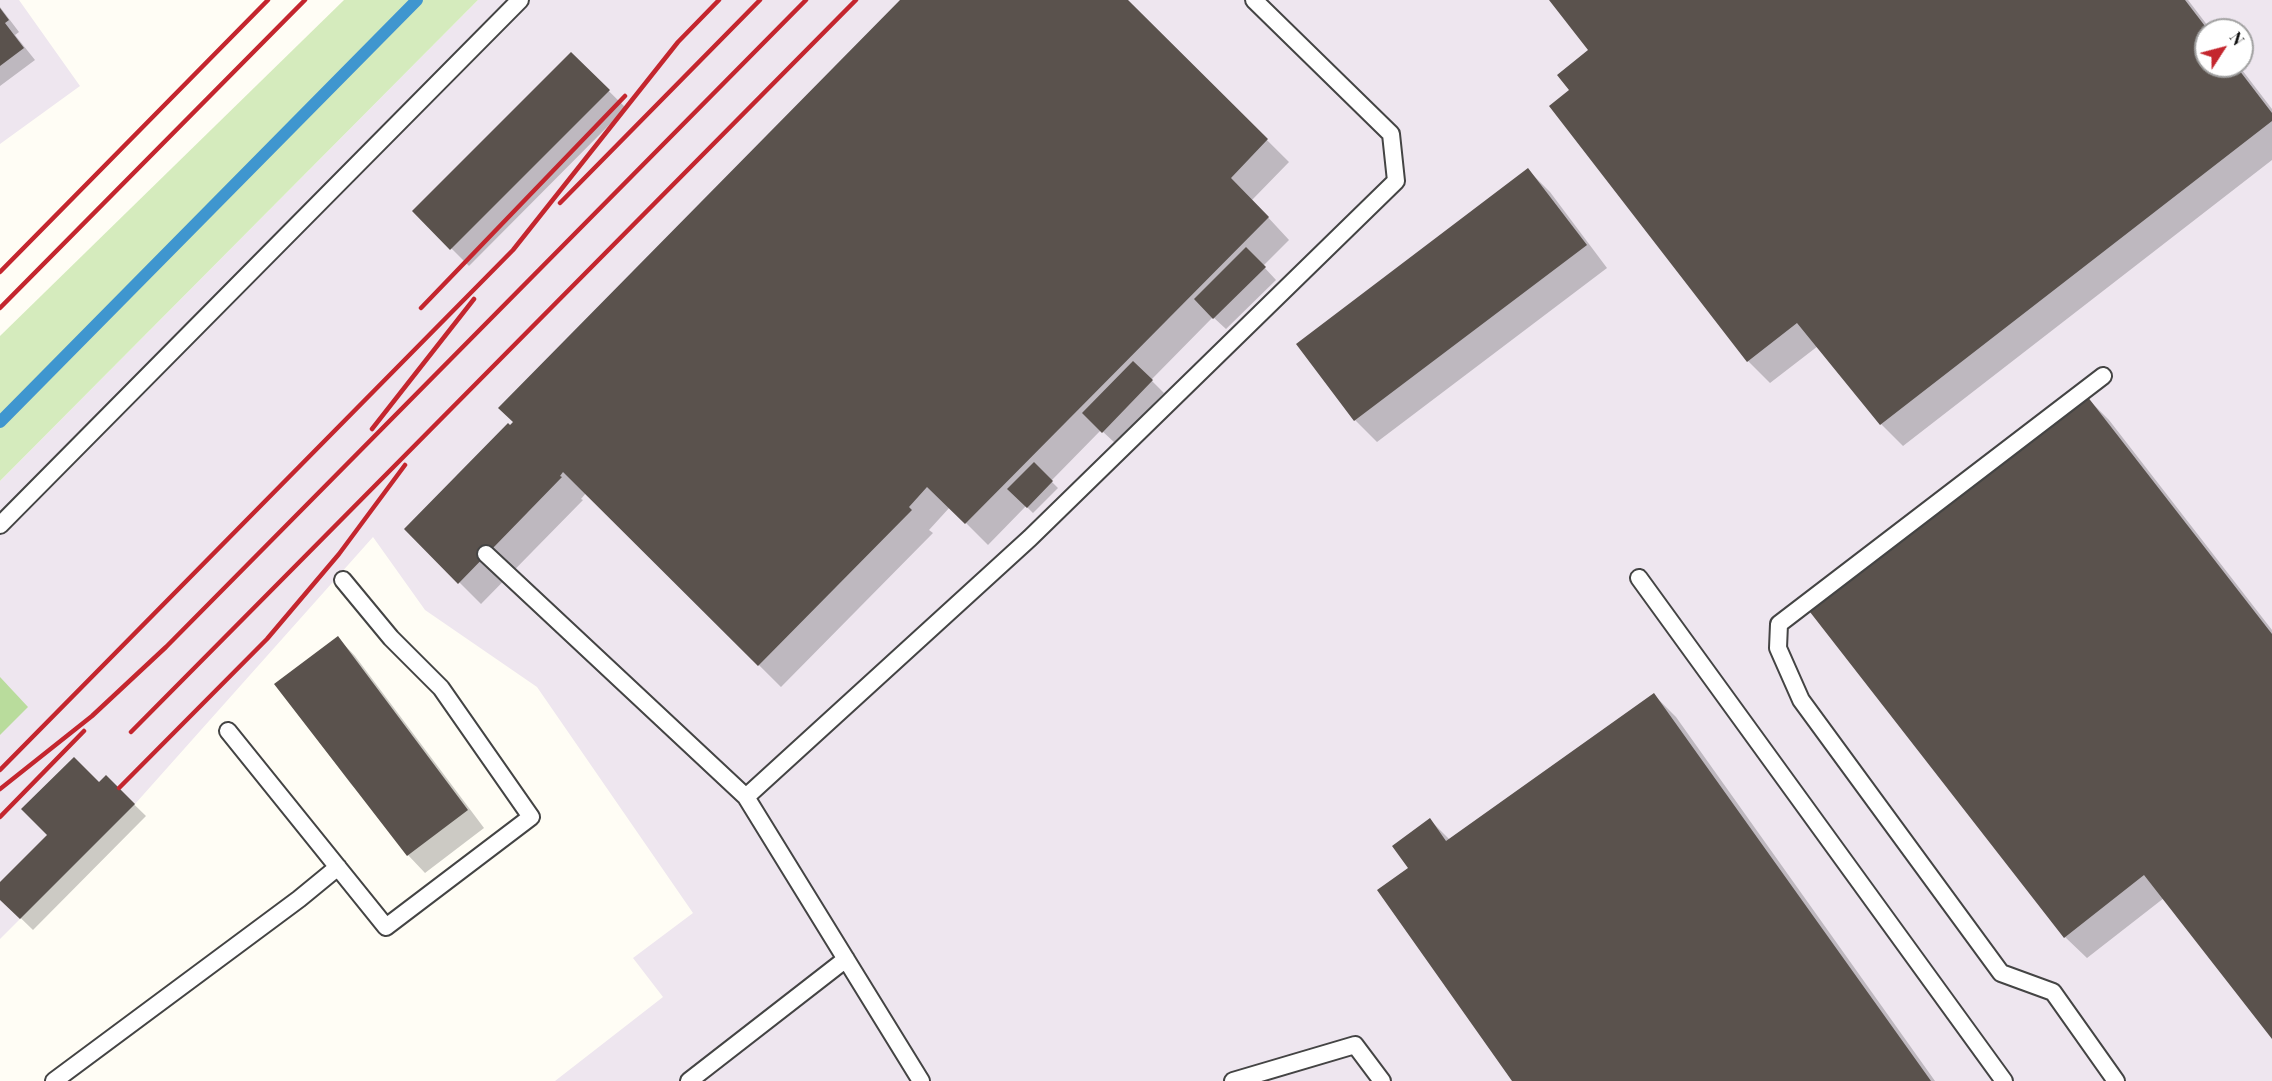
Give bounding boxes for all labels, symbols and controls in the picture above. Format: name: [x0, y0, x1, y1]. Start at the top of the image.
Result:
north arrow: [2194, 18, 2254, 78]
text: N: [2225, 27, 2249, 49]

